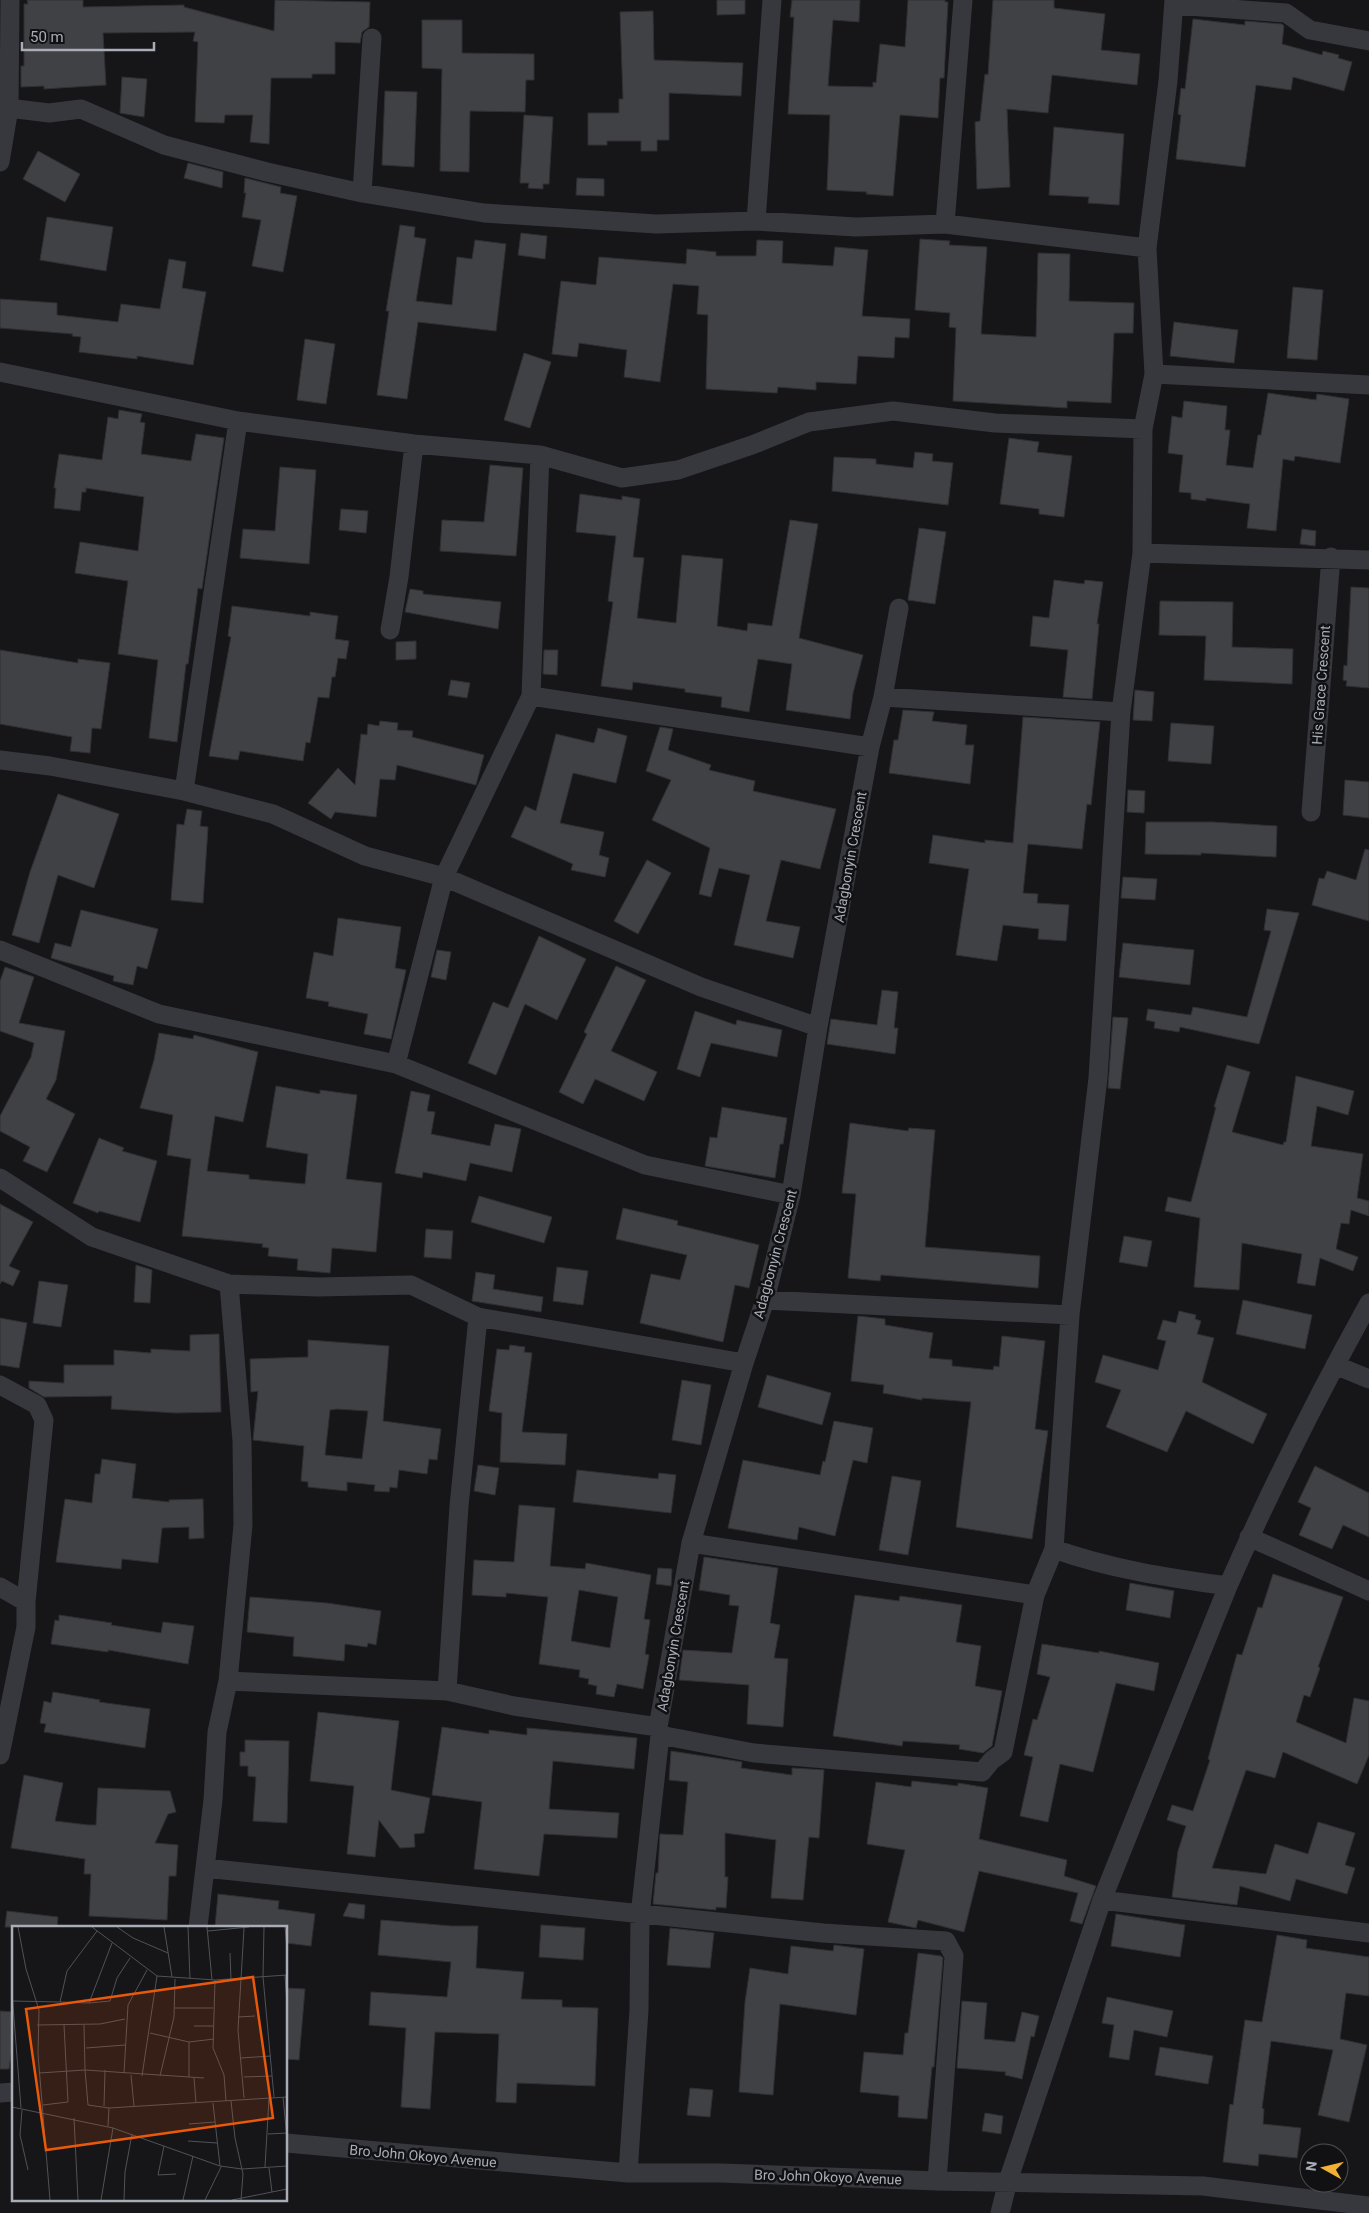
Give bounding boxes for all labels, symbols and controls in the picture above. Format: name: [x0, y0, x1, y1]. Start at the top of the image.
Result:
scale bar: [22, 20, 155, 52]
text: 50 m: [30, 28, 64, 46]
street label: His Grace Crescent: [1309, 624, 1333, 745]
street label: Adagbonyin Crescent: [831, 790, 869, 924]
street label: Adagbonyin Crescent: [750, 1187, 800, 1320]
street label: Adagbonyin Crescent: [654, 1579, 692, 1713]
inset map: [12, 1926, 288, 2200]
street label: Bro John Okoyo Avenue: [349, 2142, 497, 2170]
north arrow: [1299, 2143, 1349, 2193]
text: N: [1303, 2160, 1320, 2172]
street label: Bro John Okoyo Avenue: [754, 2166, 902, 2188]

